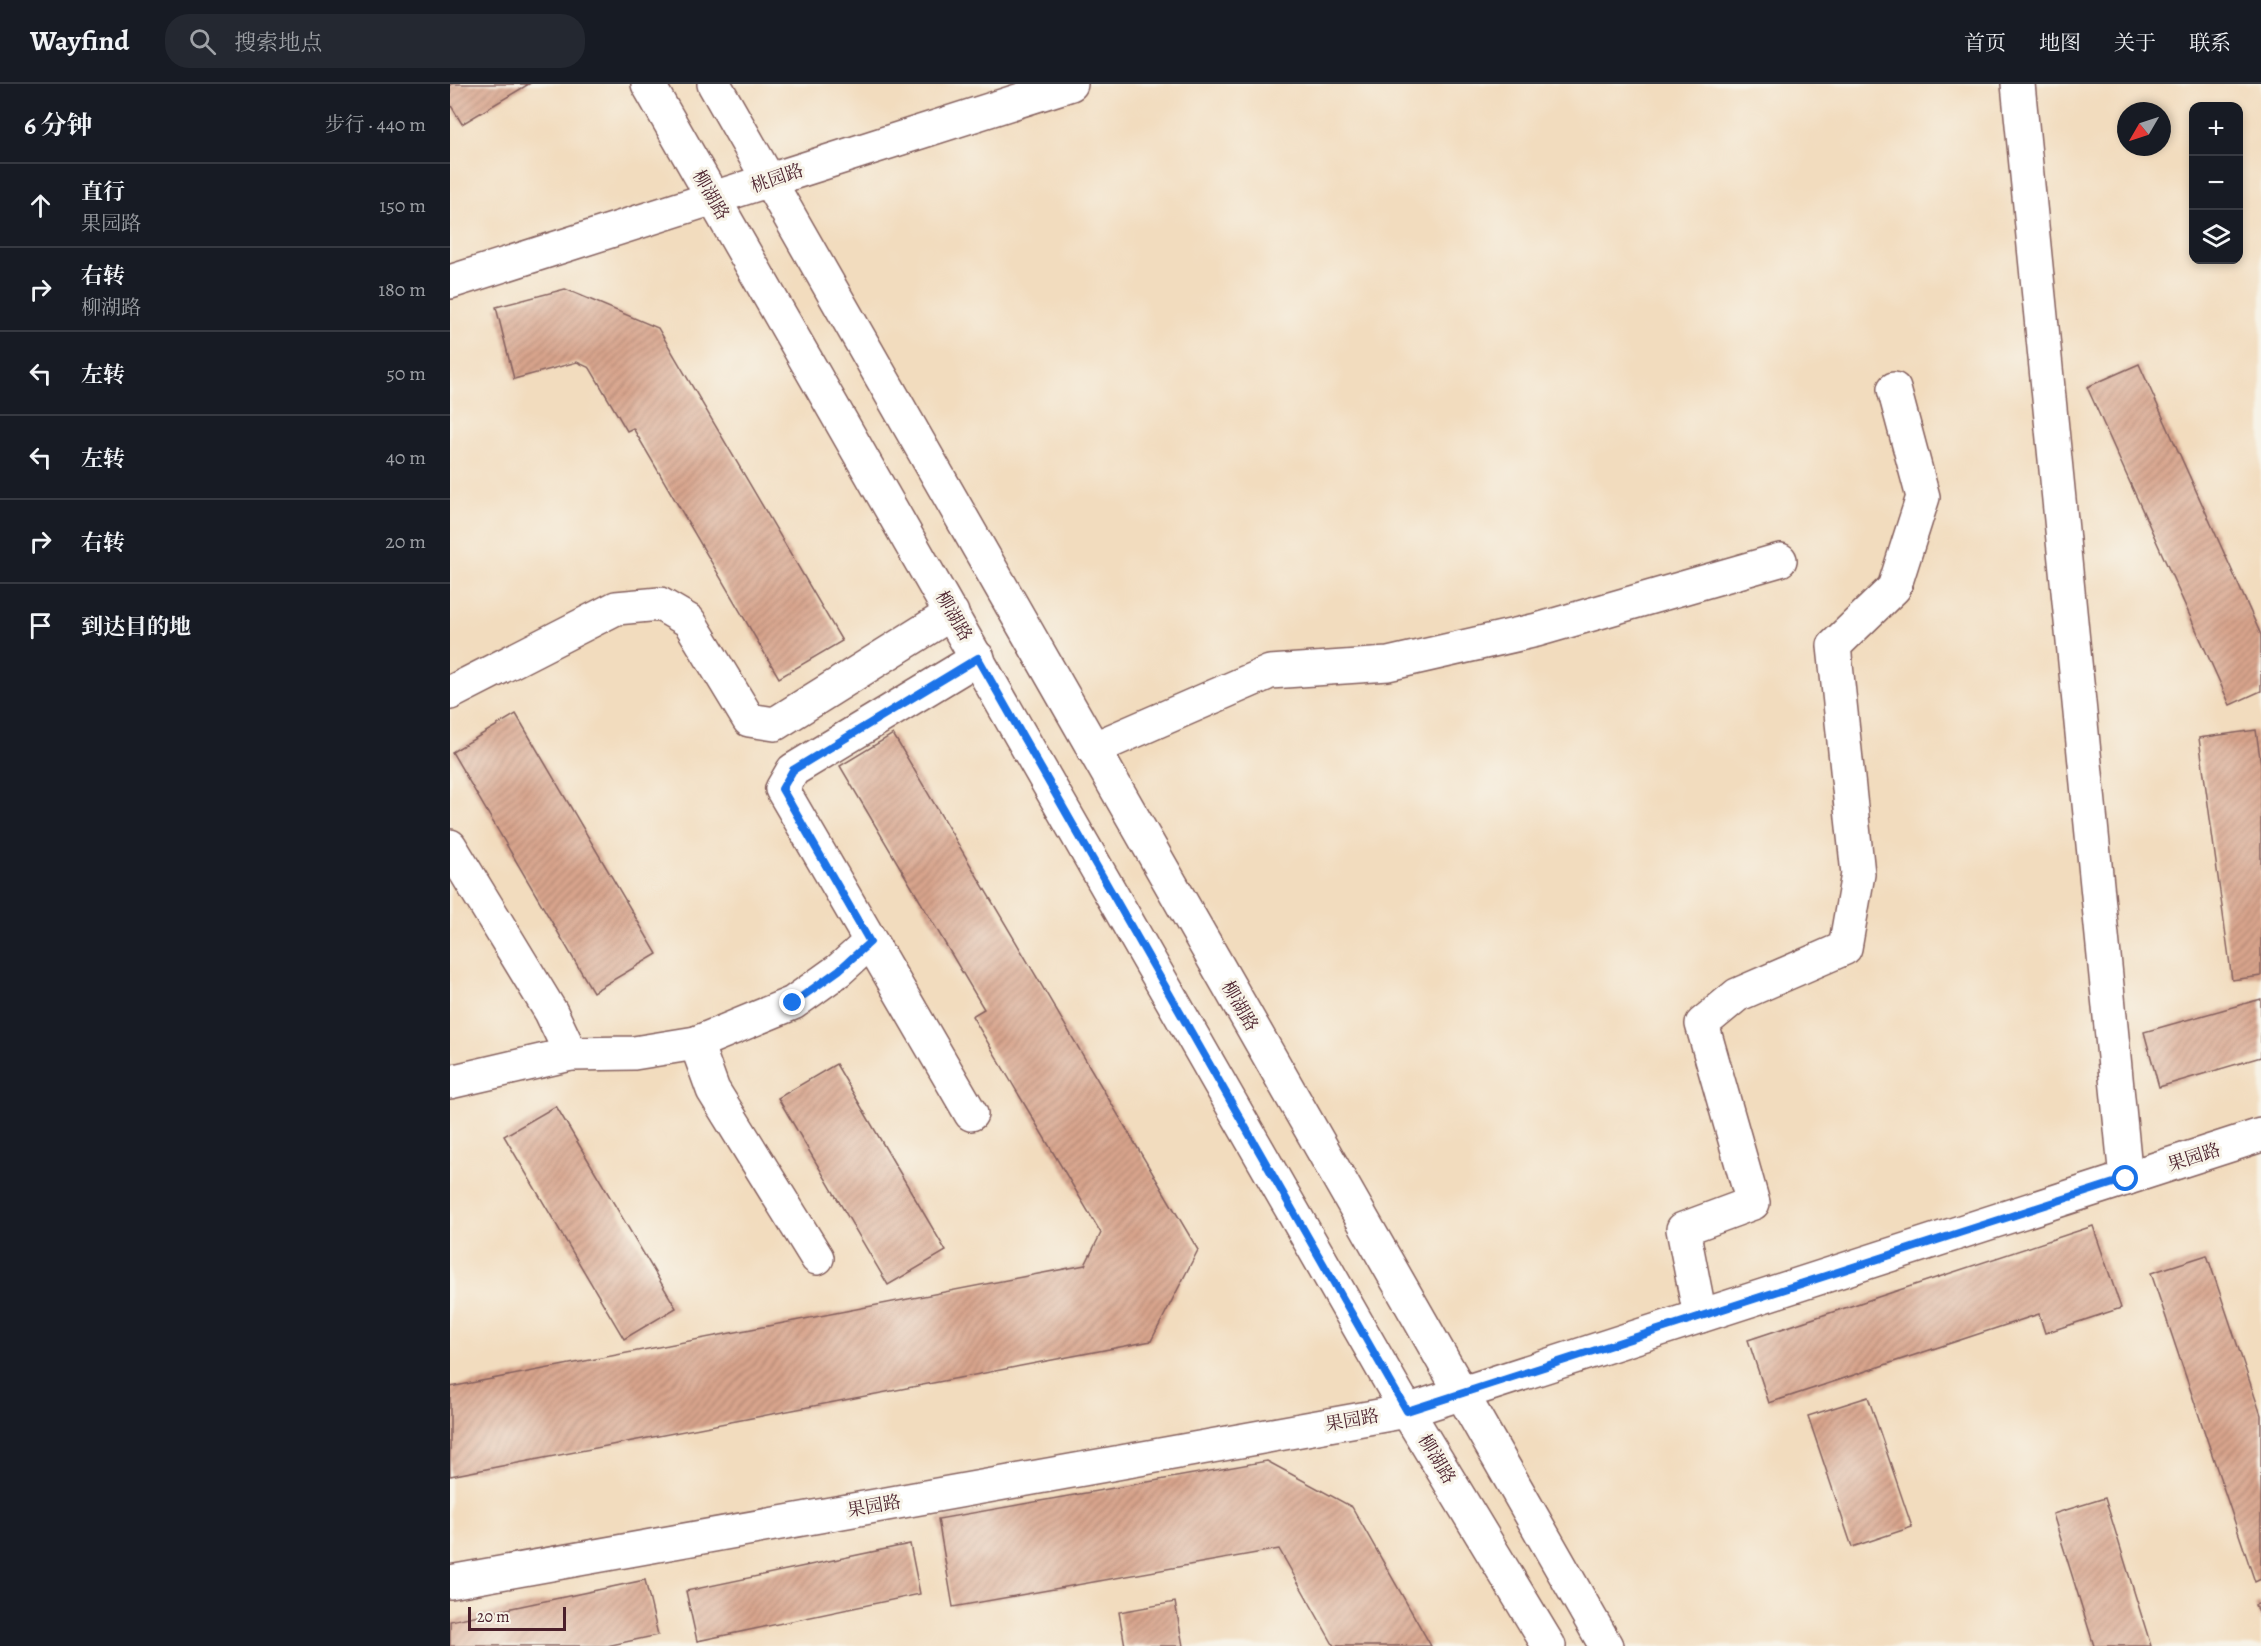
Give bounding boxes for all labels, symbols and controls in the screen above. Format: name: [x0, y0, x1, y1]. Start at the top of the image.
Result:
search box: [165, 14, 585, 68]
text: Wayfind: [30, 22, 129, 60]
icon: search: [186, 25, 219, 58]
text: 搜索地点: [234, 28, 322, 58]
text: 首页: [1964, 29, 2006, 57]
text: 地图: [2039, 29, 2081, 57]
text: 关于: [2114, 29, 2156, 57]
text: 联系: [2189, 29, 2231, 57]
north arrow: [2117, 102, 2171, 156]
map controls: [2189, 102, 2243, 264]
button: +: [2189, 102, 2243, 156]
text: 6 分钟: [24, 108, 93, 143]
text: 步行 · 440 m: [325, 111, 426, 138]
button: −: [2189, 156, 2243, 210]
street label: 桃园路: [748, 158, 806, 198]
street label: 柳湖路: [687, 166, 735, 224]
text: 直行: [81, 177, 125, 207]
icon: ahead: [24, 189, 57, 222]
text: 150 m: [379, 192, 426, 219]
text: 果园路: [81, 210, 141, 237]
button: layers: [2189, 210, 2243, 264]
text: 右转: [81, 261, 125, 291]
icon: right: [24, 273, 57, 306]
text: 180 m: [378, 276, 426, 303]
text: 柳湖路: [81, 294, 141, 321]
icon: left: [24, 357, 57, 390]
text: 左转: [81, 360, 125, 390]
text: 50 m: [386, 360, 426, 387]
icon: left: [24, 441, 57, 474]
text: 左转: [81, 444, 125, 474]
text: 40 m: [386, 444, 426, 471]
icon: right: [24, 525, 57, 558]
text: 右转: [81, 528, 125, 558]
text: 20 m: [385, 528, 426, 555]
street label: 柳湖路: [930, 587, 978, 645]
icon: arrive: [24, 609, 57, 642]
text: 到达目的地: [81, 612, 191, 642]
street label: 柳湖路: [1216, 977, 1264, 1035]
route end: [779, 989, 805, 1015]
street label: 果园路: [2165, 1137, 2223, 1177]
route start: [2112, 1165, 2138, 1191]
street label: 果园路: [1323, 1403, 1381, 1437]
street label: 柳湖路: [1413, 1430, 1461, 1488]
street label: 果园路: [845, 1489, 903, 1523]
scale bar: [468, 1604, 566, 1632]
text: 20 m: [477, 1606, 510, 1628]

